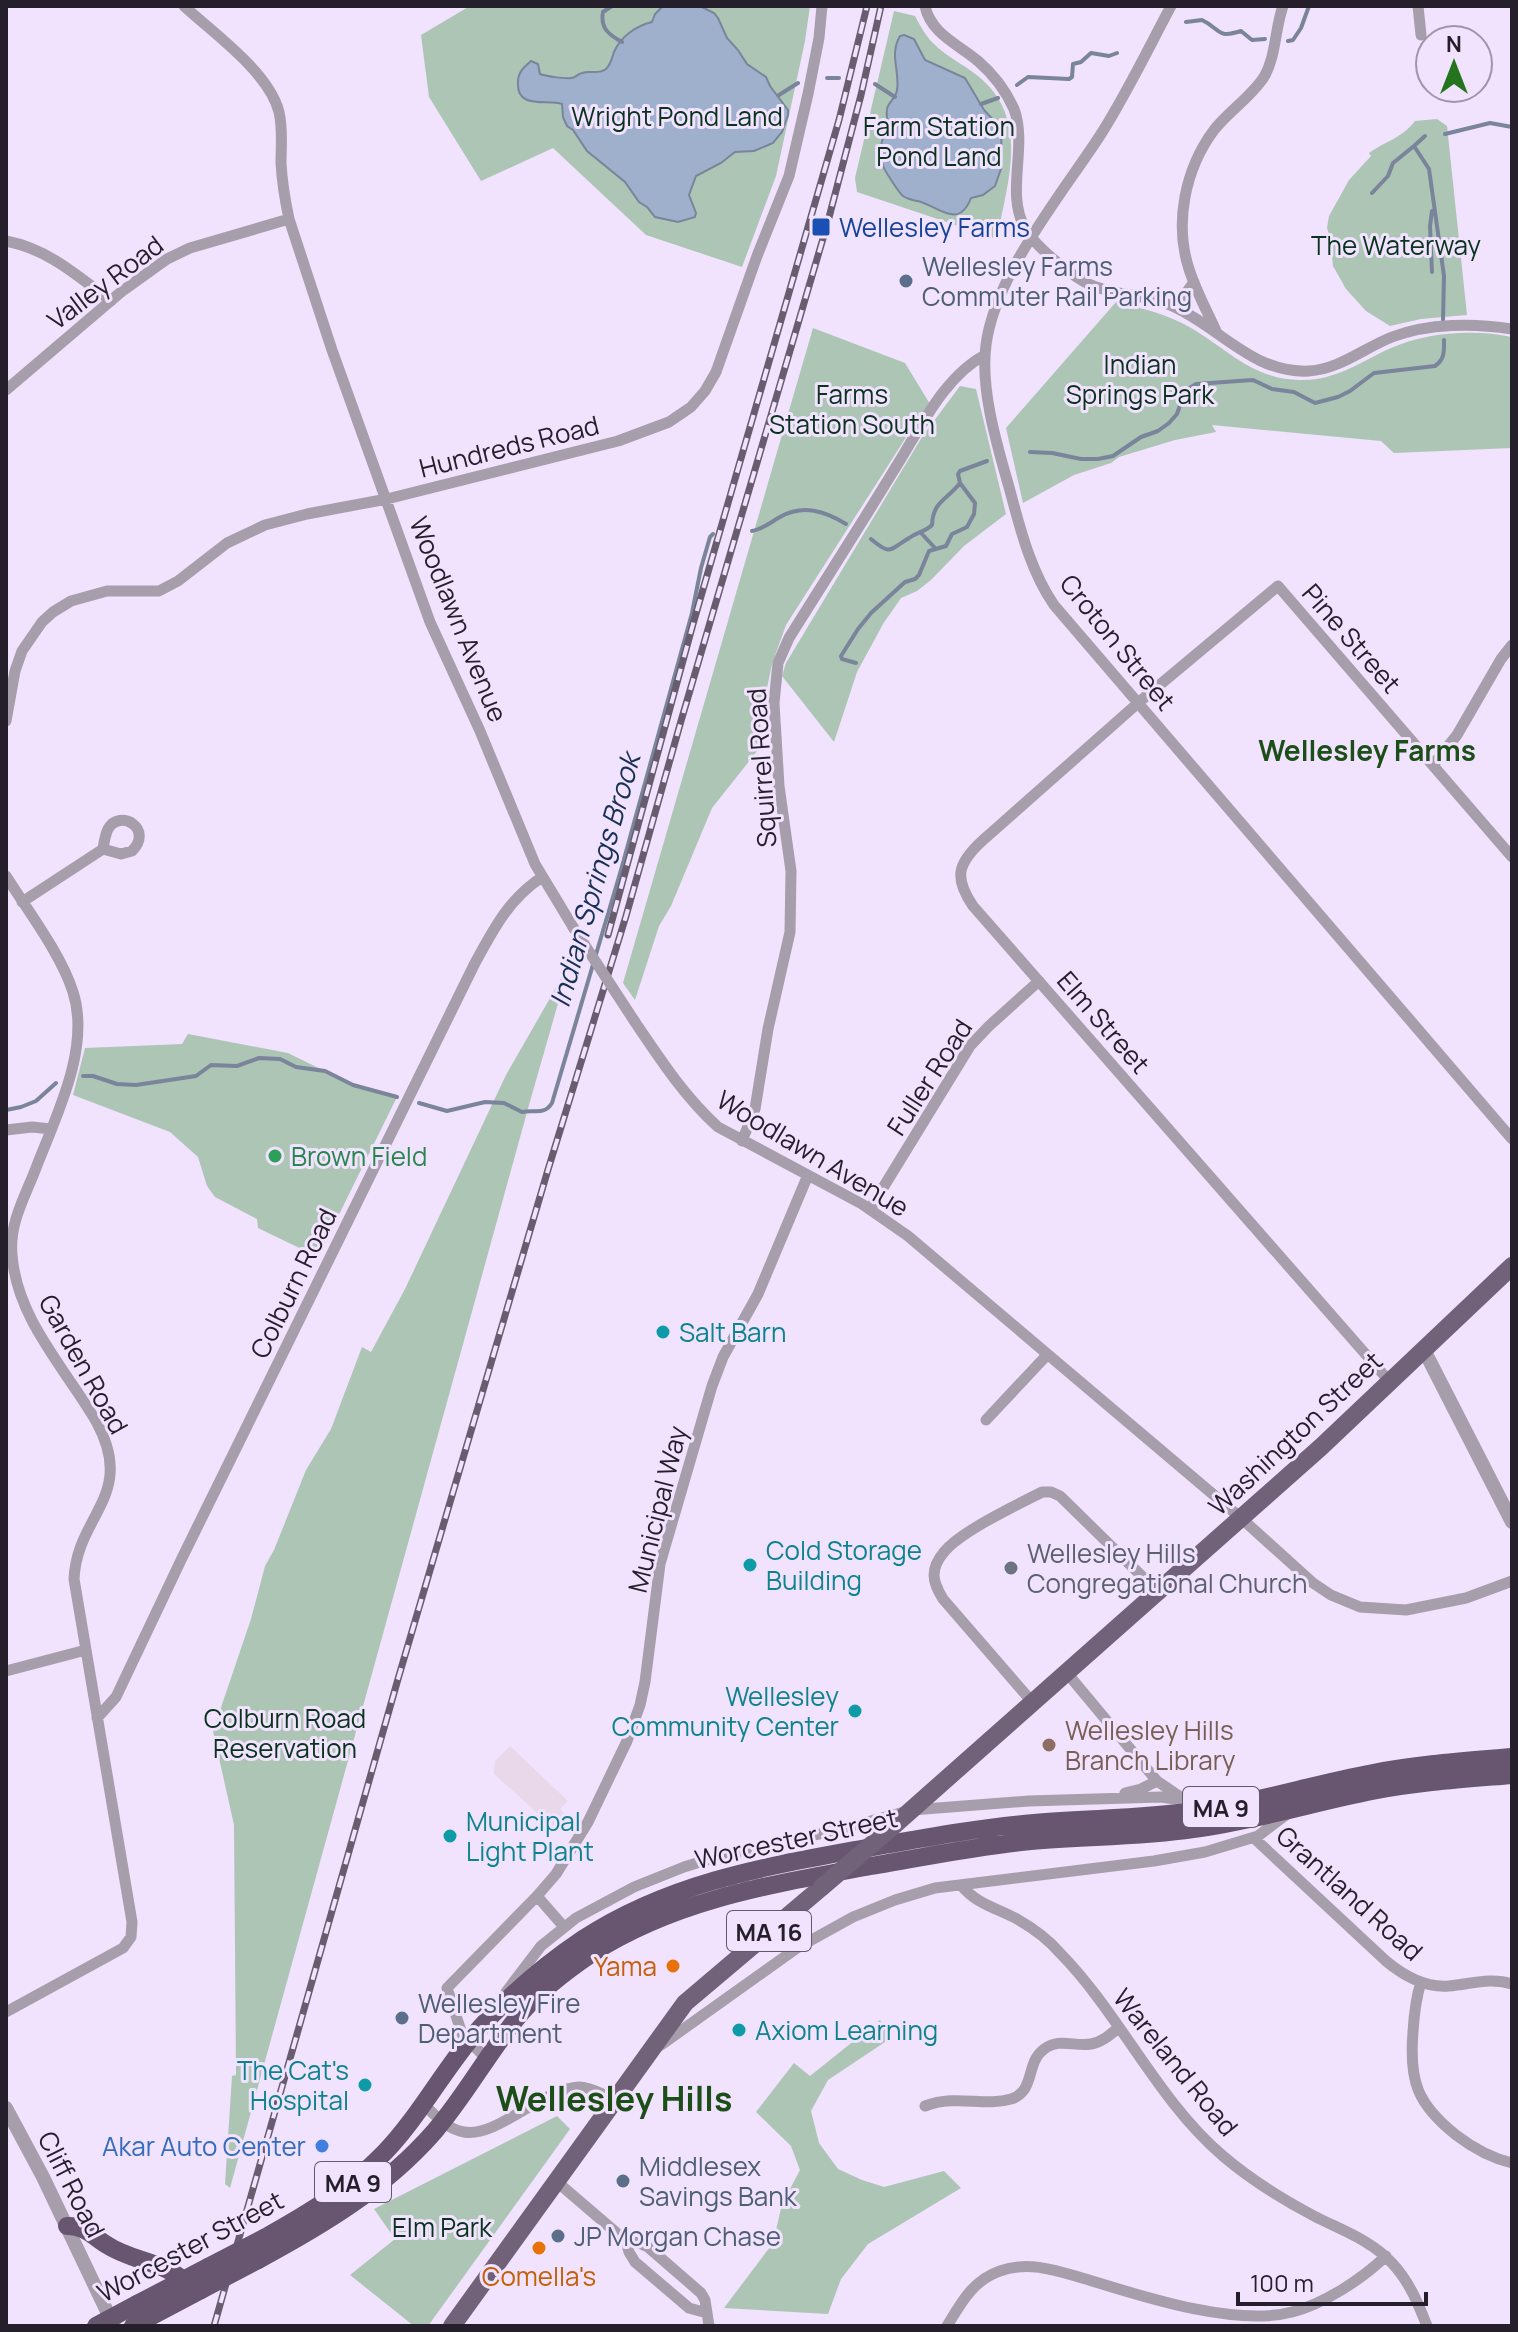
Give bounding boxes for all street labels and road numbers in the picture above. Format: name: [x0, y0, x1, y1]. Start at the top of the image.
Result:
street label: Valley Road: [40, 227, 170, 337]
street label: Hundreds Road: [415, 406, 603, 486]
street label: Woodlawn Avenue: [401, 511, 517, 727]
street label: Croton Street: [1052, 566, 1184, 718]
street label: Pine Street: [1294, 576, 1410, 700]
street label: Squirrel Road: [737, 687, 785, 849]
street label: Elm Street: [1050, 963, 1158, 1081]
street label: Fuller Road: [878, 1012, 980, 1142]
street label: Woodlawn Avenue: [710, 1081, 916, 1225]
street label: Colburn Road: [241, 1202, 345, 1364]
street label: Garden Road: [31, 1288, 137, 1440]
street label: Washington Street: [1200, 1343, 1390, 1523]
street label: Municipal Way: [619, 1422, 695, 1596]
road number: MA 9: [1183, 1787, 1259, 1827]
street label: Worcester Street: [691, 1799, 901, 1877]
street label: Grantland Road: [1269, 1818, 1431, 1968]
road number: MA 16: [727, 1911, 811, 1951]
street label: Wareland Road: [1105, 1981, 1247, 2143]
street label: Cliff Road: [30, 2125, 114, 2243]
road number: MA 9: [315, 2162, 391, 2202]
street label: Worcester Street: [91, 2182, 289, 2310]

